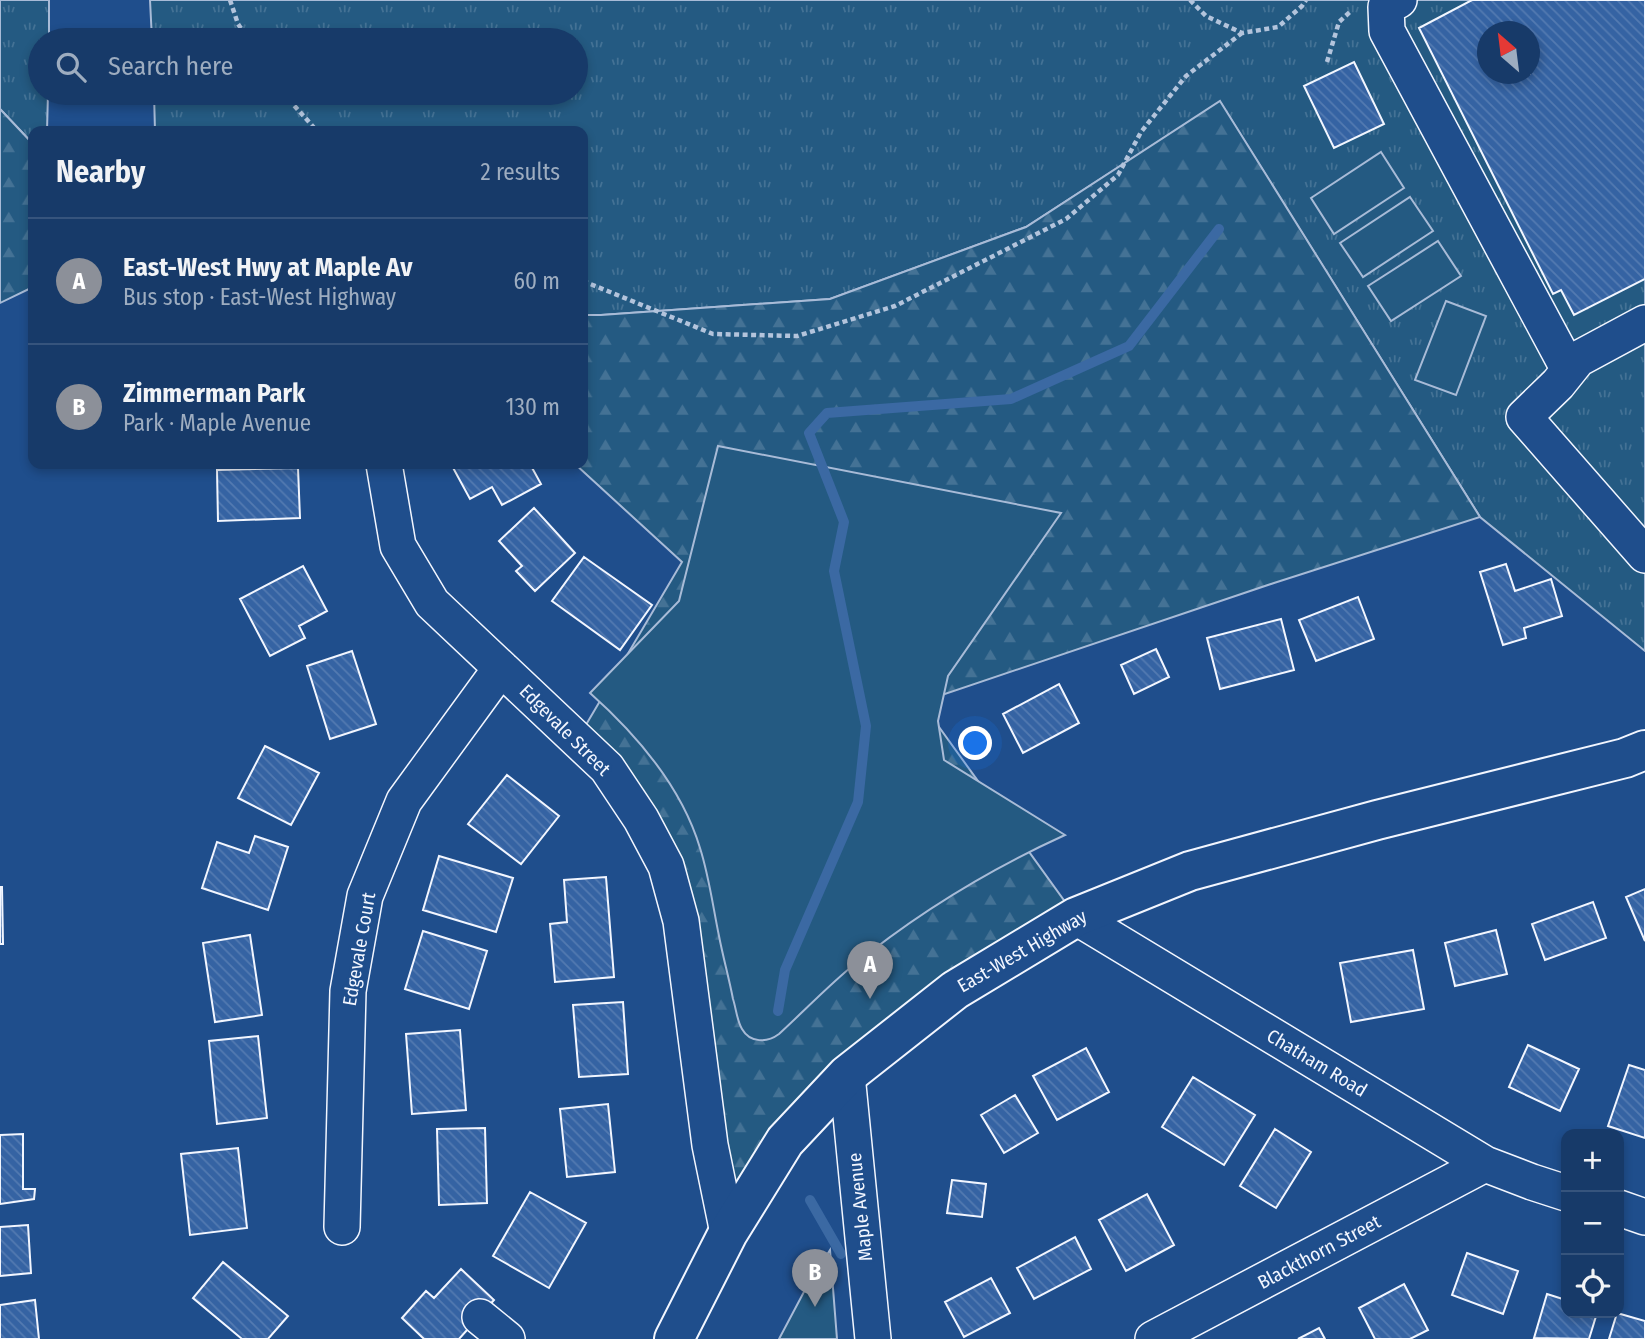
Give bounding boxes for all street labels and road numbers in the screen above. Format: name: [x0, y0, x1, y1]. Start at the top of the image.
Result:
street label: Edgevale Street: [515, 680, 616, 781]
street label: Edgevale Court: [338, 890, 380, 1008]
street label: East-West Highway: [953, 904, 1091, 997]
street label: Chatham Road: [1263, 1024, 1371, 1102]
street label: Maple Avenue: [843, 1152, 877, 1262]
street label: Blackthorn Street: [1254, 1210, 1385, 1294]

